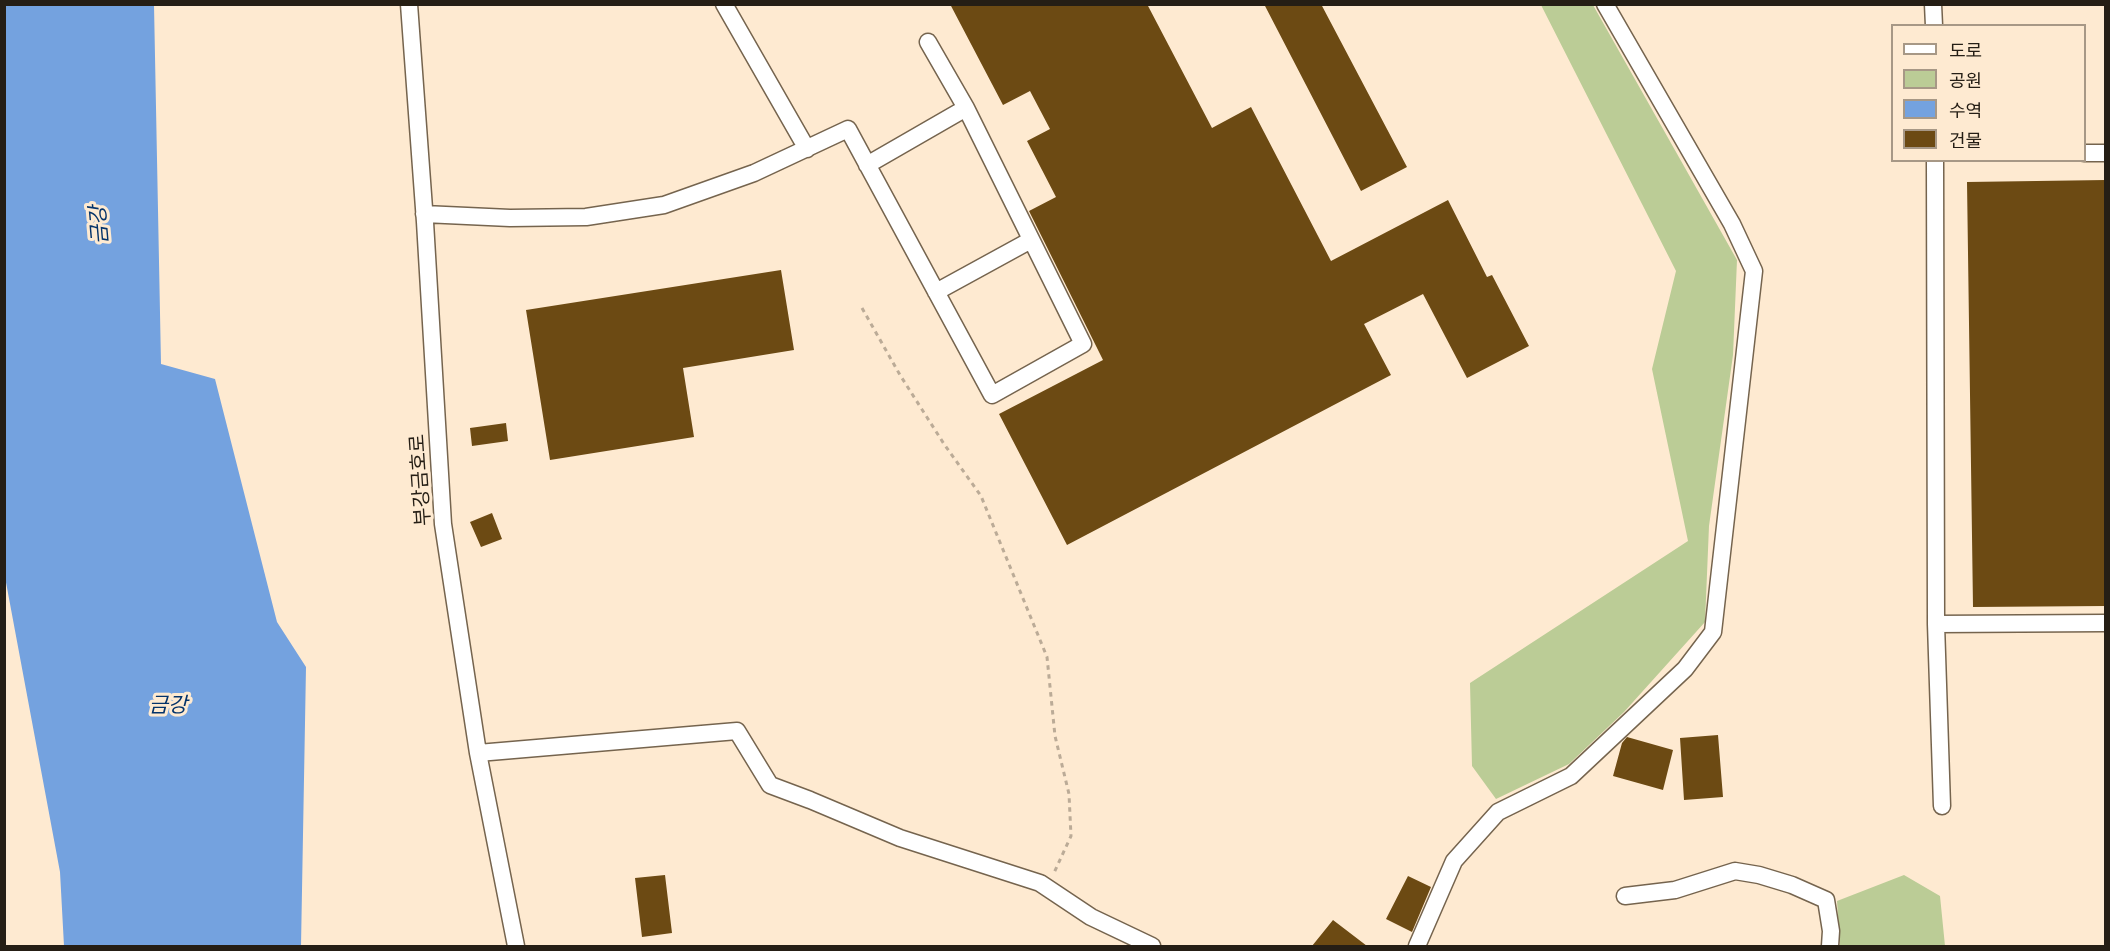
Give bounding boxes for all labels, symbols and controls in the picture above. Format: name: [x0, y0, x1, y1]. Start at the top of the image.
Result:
legend: [1891, 24, 2086, 162]
text: 도로: [1949, 40, 1982, 60]
text: 공원: [1949, 70, 1982, 90]
text: 수역: [1949, 100, 1982, 120]
text: 건물: [1949, 130, 1982, 150]
water label: 금강: [85, 205, 113, 245]
street label: 부강금호로: [405, 433, 435, 527]
water label: 금강: [149, 692, 187, 718]

